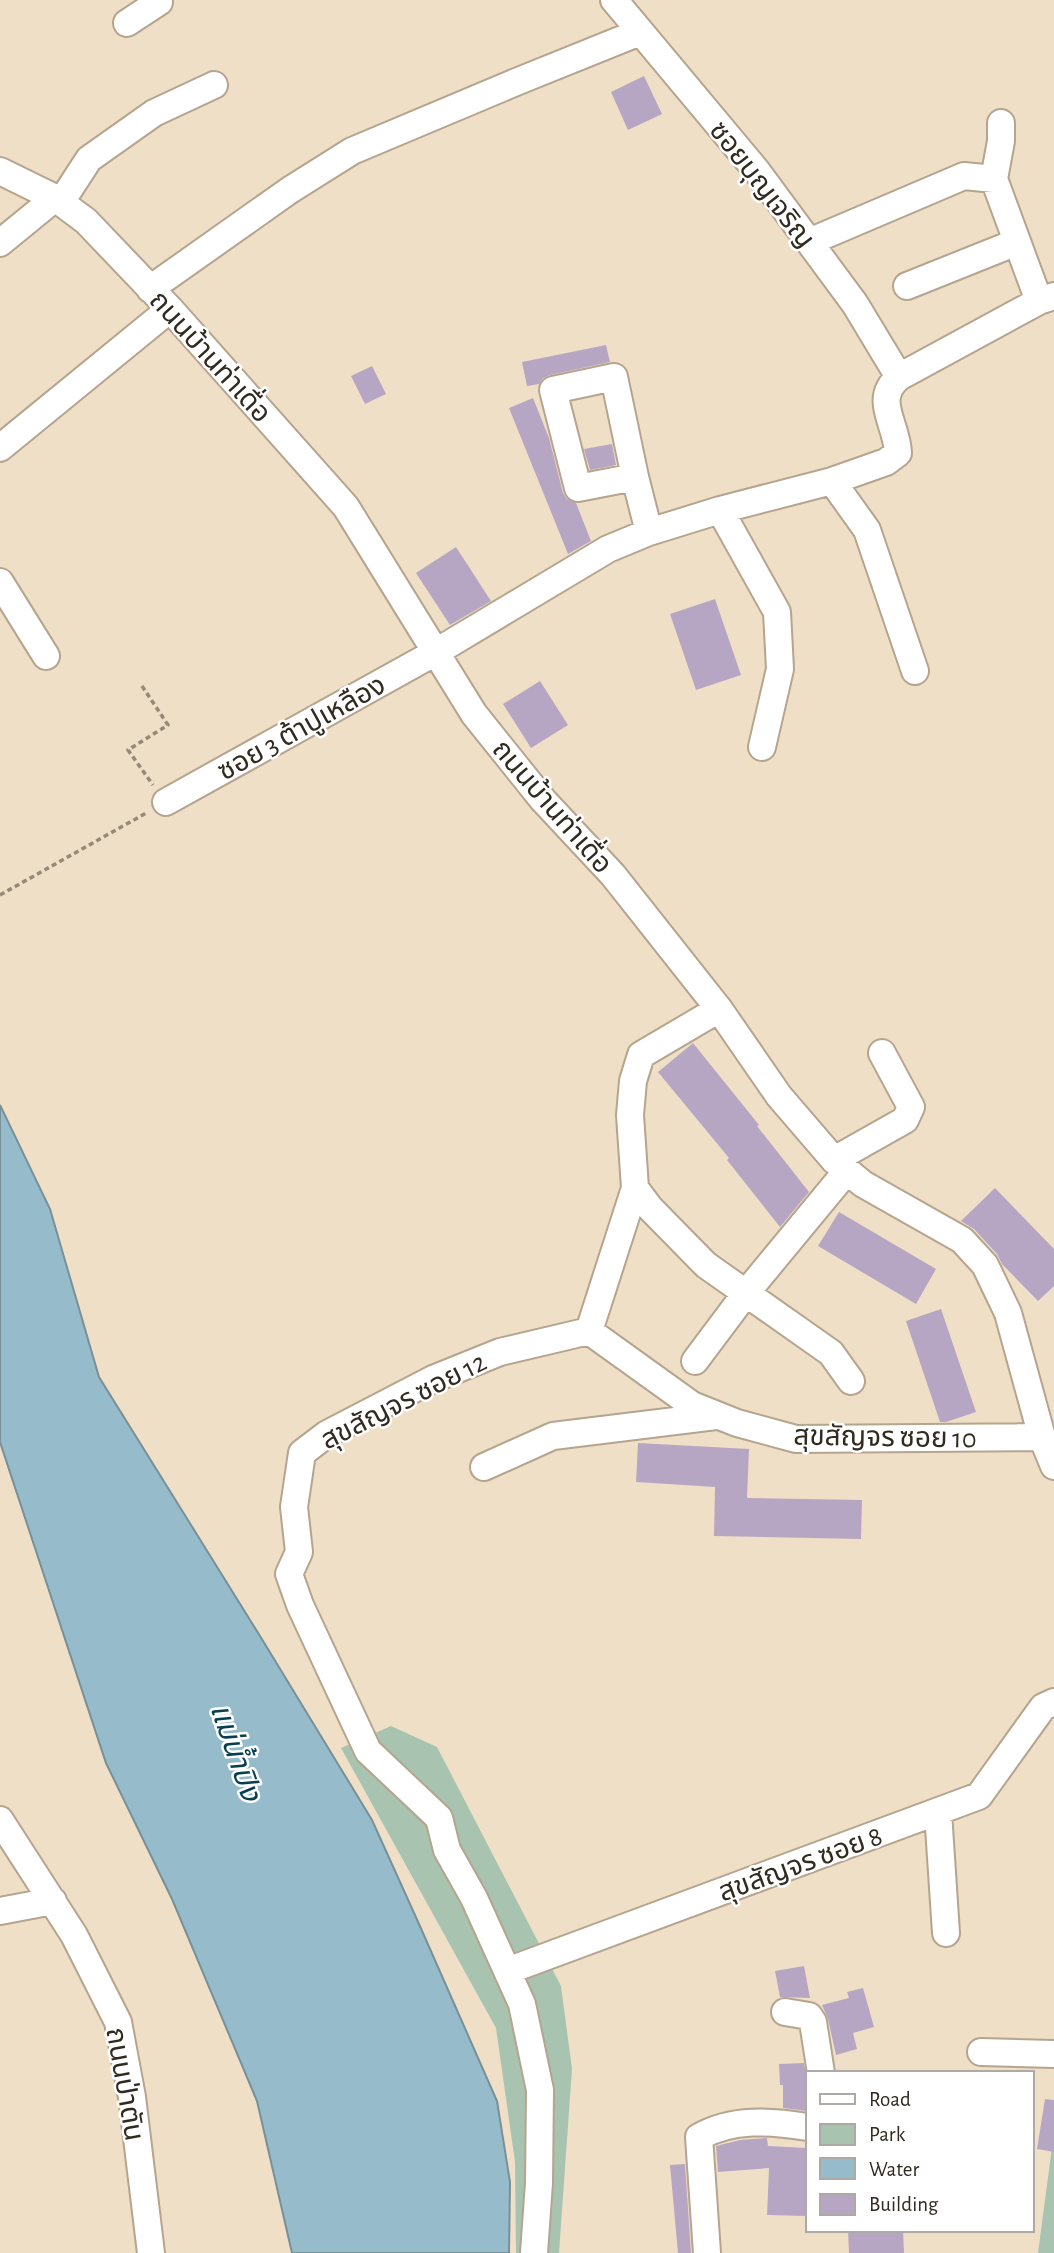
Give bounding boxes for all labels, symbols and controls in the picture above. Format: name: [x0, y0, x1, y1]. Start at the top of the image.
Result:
street label: ซอยบุญเจริญ: [703, 117, 819, 254]
street label: ถนนบ้านท่าเดื่อ: [143, 281, 281, 429]
street label: ซอย 3 ต้าปูเหลือง: [212, 669, 391, 788]
street label: ถนนบ้านท่าเดื่อ: [486, 731, 622, 879]
street label: สุขสัญจร ซอย 12: [316, 1347, 491, 1456]
street label: สุขสัญจร ซอย 10: [793, 1421, 977, 1455]
water label: แม่น้ำปิง: [205, 1698, 273, 1806]
street label: สุขสัญจร ซอย 8: [715, 1821, 887, 1908]
street label: ถนนป่าตัน: [100, 2025, 150, 2143]
legend: [806, 2071, 1033, 2232]
text: Road: [869, 2089, 911, 2110]
text: Park: [869, 2124, 906, 2145]
text: Water: [869, 2159, 919, 2180]
text: Building: [869, 2194, 939, 2215]

